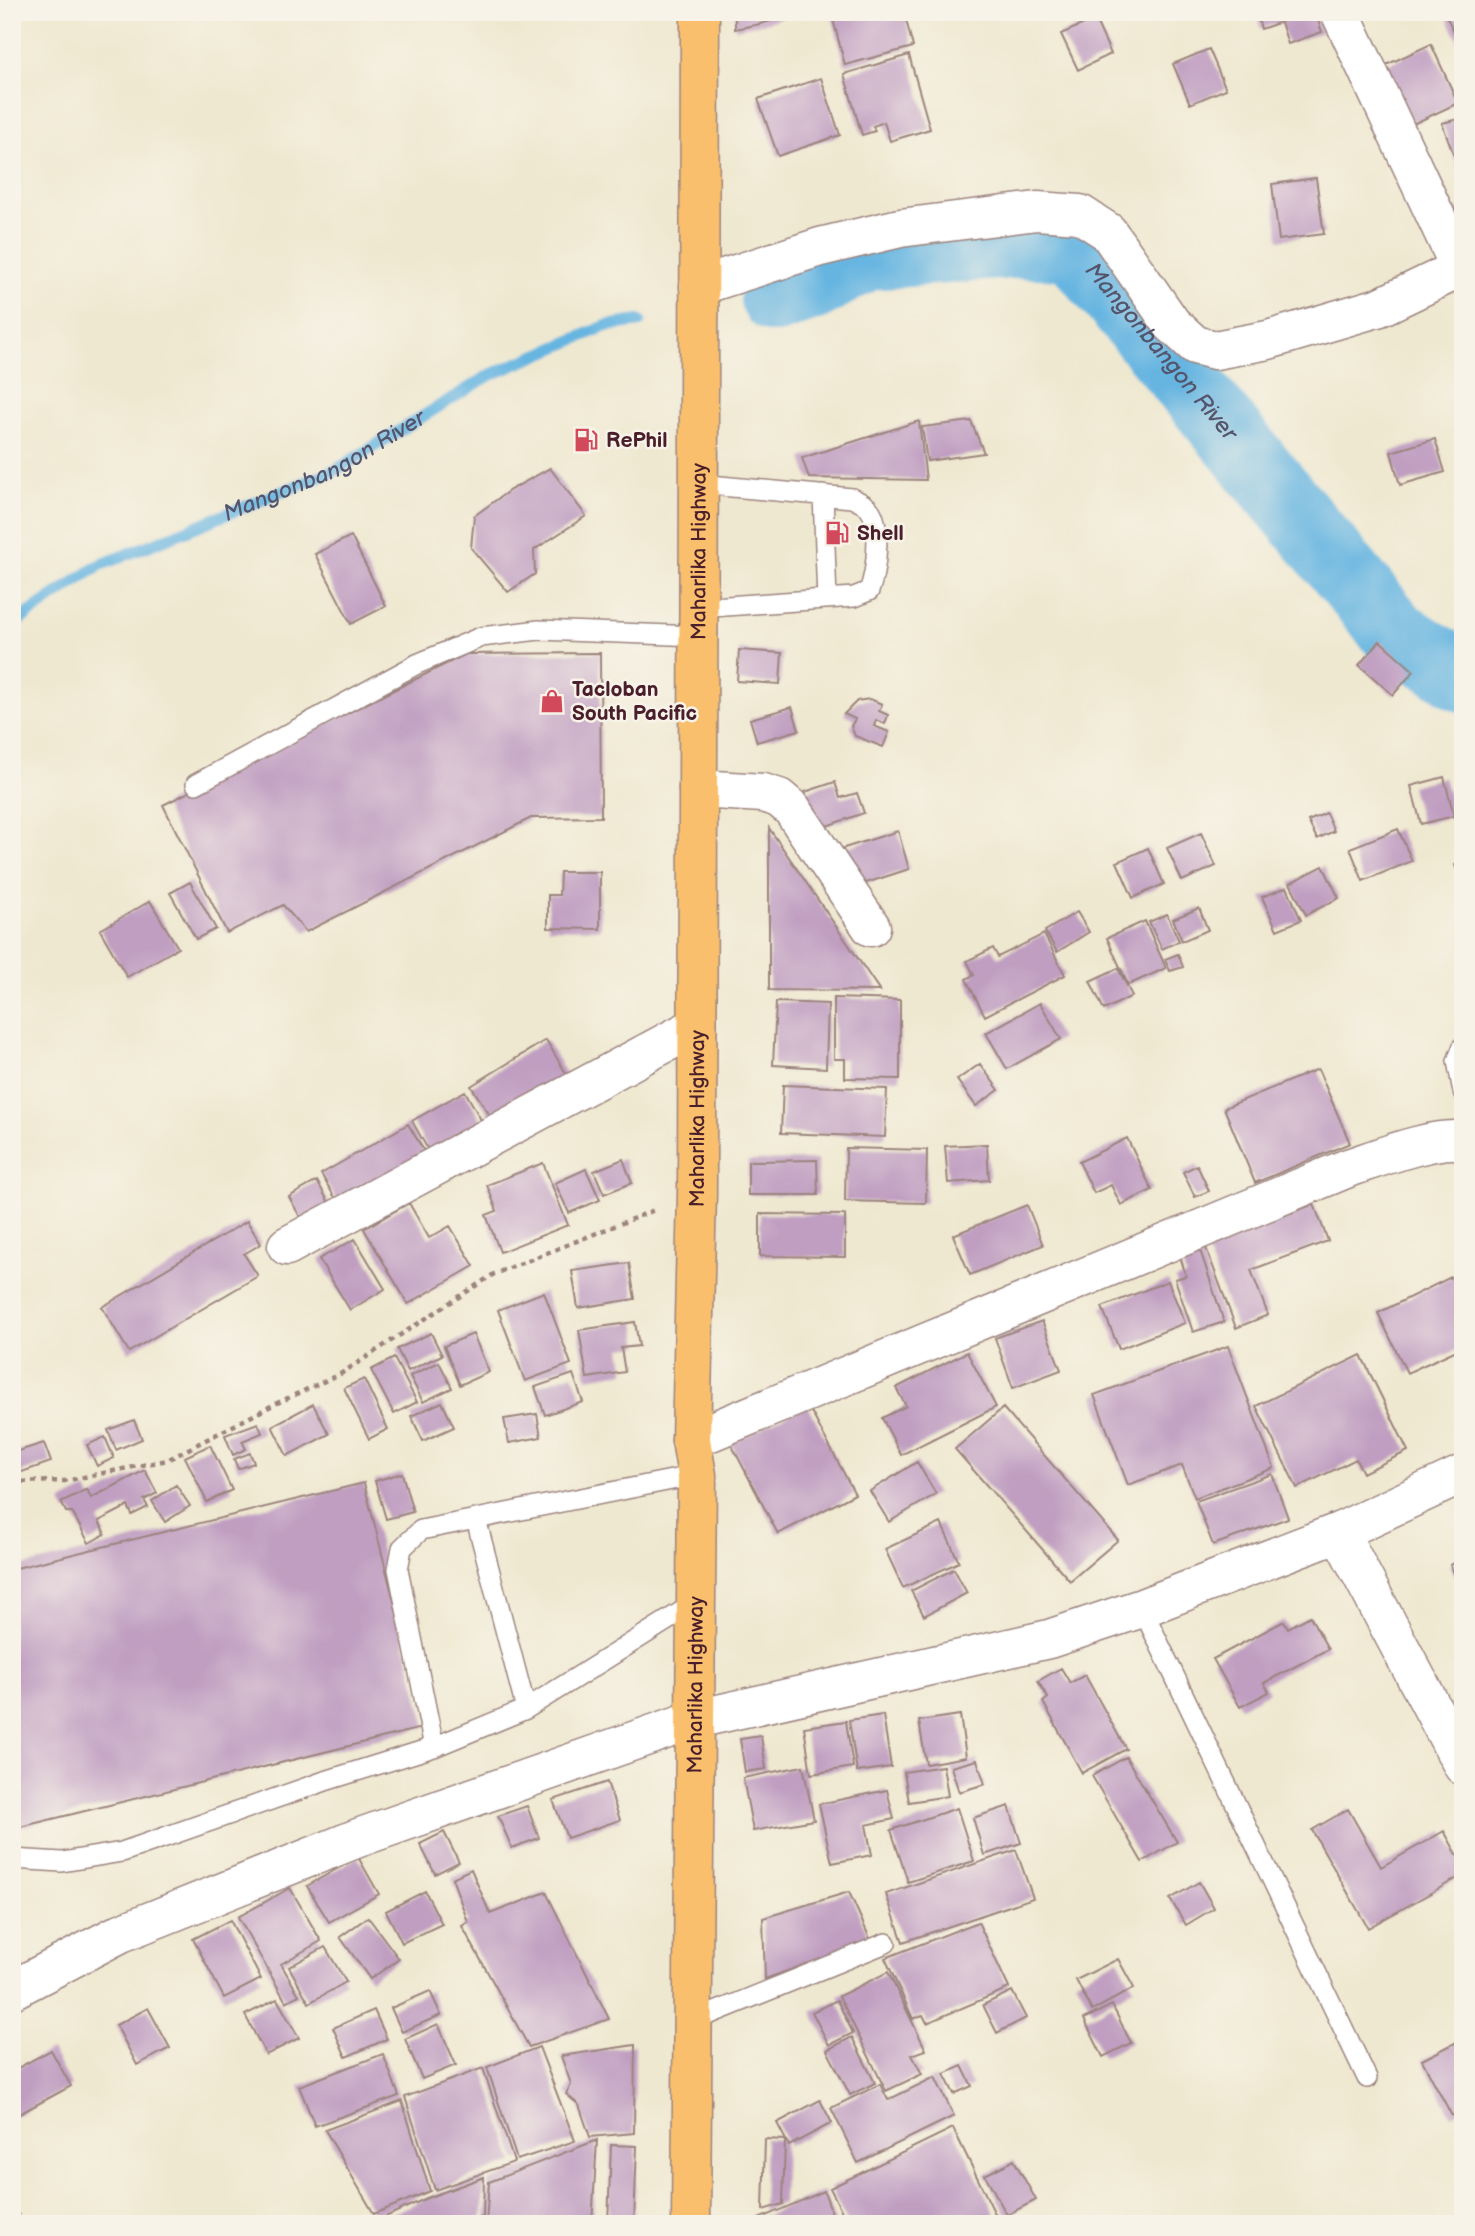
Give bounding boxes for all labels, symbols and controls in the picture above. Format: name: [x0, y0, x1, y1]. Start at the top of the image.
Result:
water label: Mangonbangon River: [1079, 257, 1244, 448]
water label: Mangonbangon River: [219, 403, 432, 528]
fuel station icon: RePhil: [572, 426, 600, 454]
place label: RePhil: [606, 428, 668, 453]
street label: Maharlika Highway: [686, 462, 711, 640]
fuel station icon: Shell: [823, 519, 851, 547]
place label: Shell: [857, 521, 904, 546]
place label: Tacloban South Pacific: [572, 677, 697, 726]
shop icon: Tacloban South Pacific: [538, 687, 566, 715]
street label: Maharlika Highway: [684, 1029, 710, 1208]
street label: Maharlika Highway: [682, 1596, 709, 1774]

